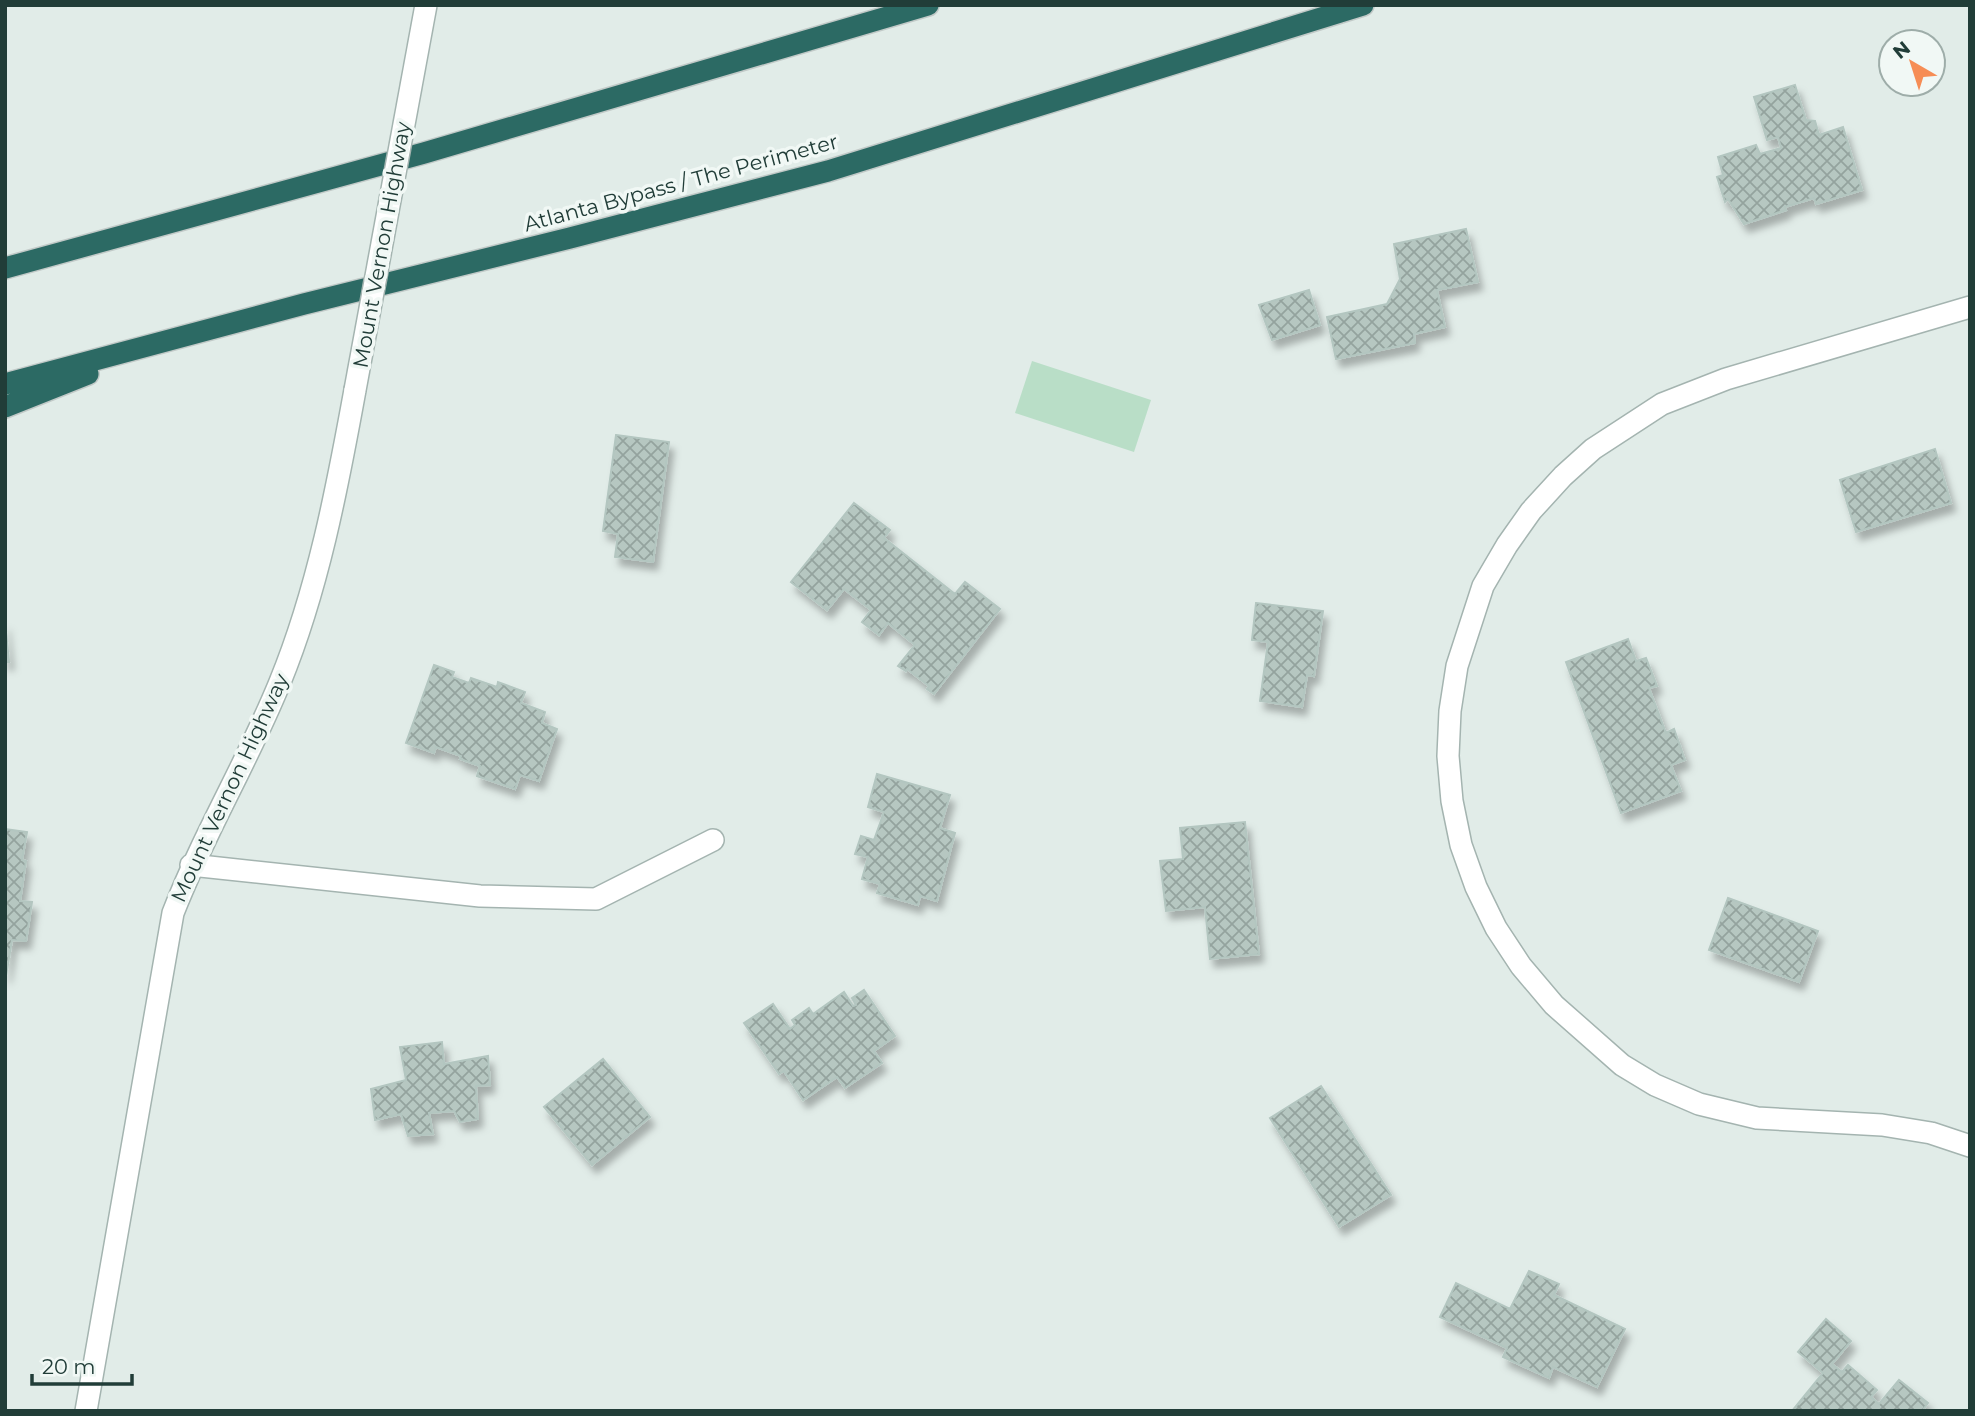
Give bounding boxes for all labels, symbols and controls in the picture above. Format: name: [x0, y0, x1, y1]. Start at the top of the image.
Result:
north arrow: [1877, 28, 1947, 98]
text: N: [1888, 36, 1915, 64]
street label: Mount Vernon Highway: [348, 119, 416, 370]
street label: Atlanta Bypass / The Perimeter: [521, 129, 841, 237]
street label: Mount Vernon Highway: [165, 669, 294, 906]
scale bar: [32, 1342, 131, 1386]
text: 20 m: [42, 1354, 96, 1379]

